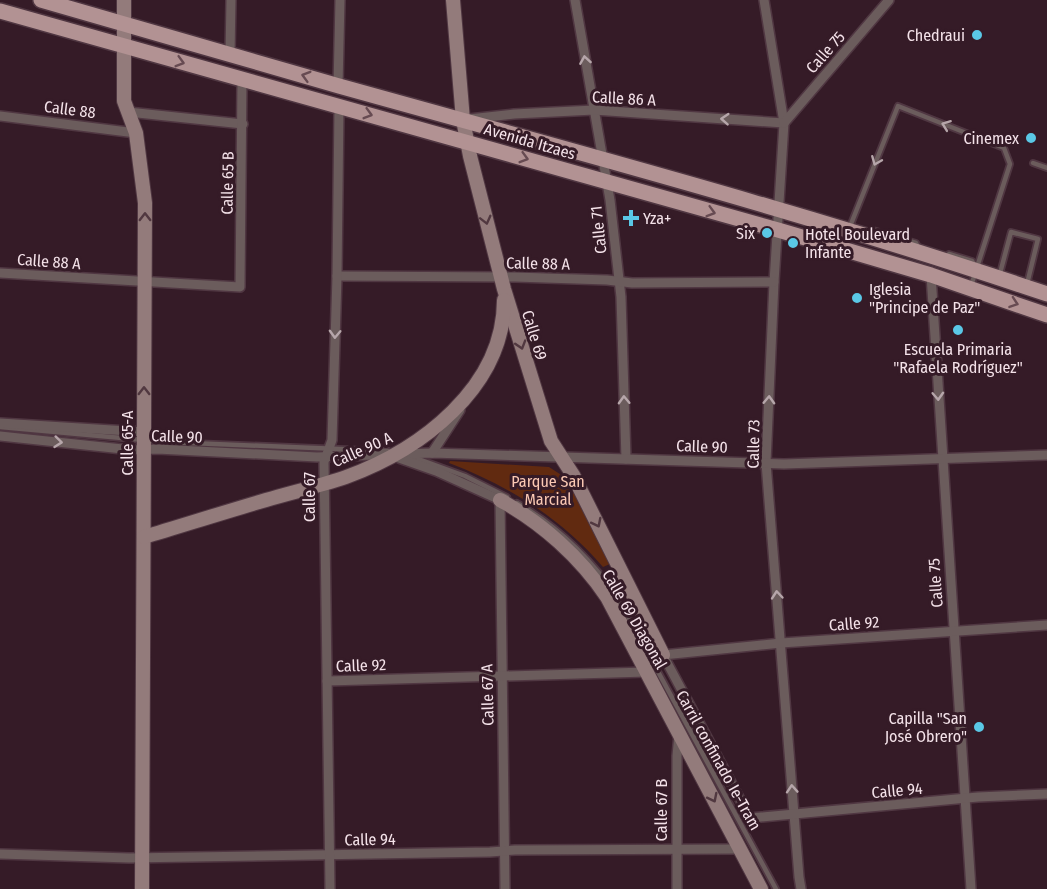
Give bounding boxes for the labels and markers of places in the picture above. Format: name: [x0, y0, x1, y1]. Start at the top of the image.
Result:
place label: Chedraui: [907, 26, 965, 45]
marker: Chedraui: [970, 28, 984, 42]
place label: Cinemex: [963, 129, 1019, 148]
marker: Cinemex: [1024, 131, 1038, 145]
place label: Yza+: [643, 209, 671, 228]
marker: Yza+: [624, 211, 638, 225]
place label: Six: [736, 224, 755, 243]
place label: Hotel Boulevard Infante: [805, 225, 910, 262]
marker: Six: [760, 226, 774, 240]
marker: Hotel Boulevard Infante: [786, 236, 800, 250]
place label: Iglesia "Principe de Paz": [869, 280, 980, 317]
marker: Iglesia "Principe de Paz": [850, 291, 864, 305]
marker: Escuela Primaria "Rafaela Rodríguez": [951, 323, 965, 337]
place label: Escuela Primaria "Rafaela Rodríguez": [893, 340, 1023, 377]
place label: Capilla "San José Obrero": [885, 709, 967, 746]
marker: Capilla "San José Obrero": [972, 720, 986, 734]

